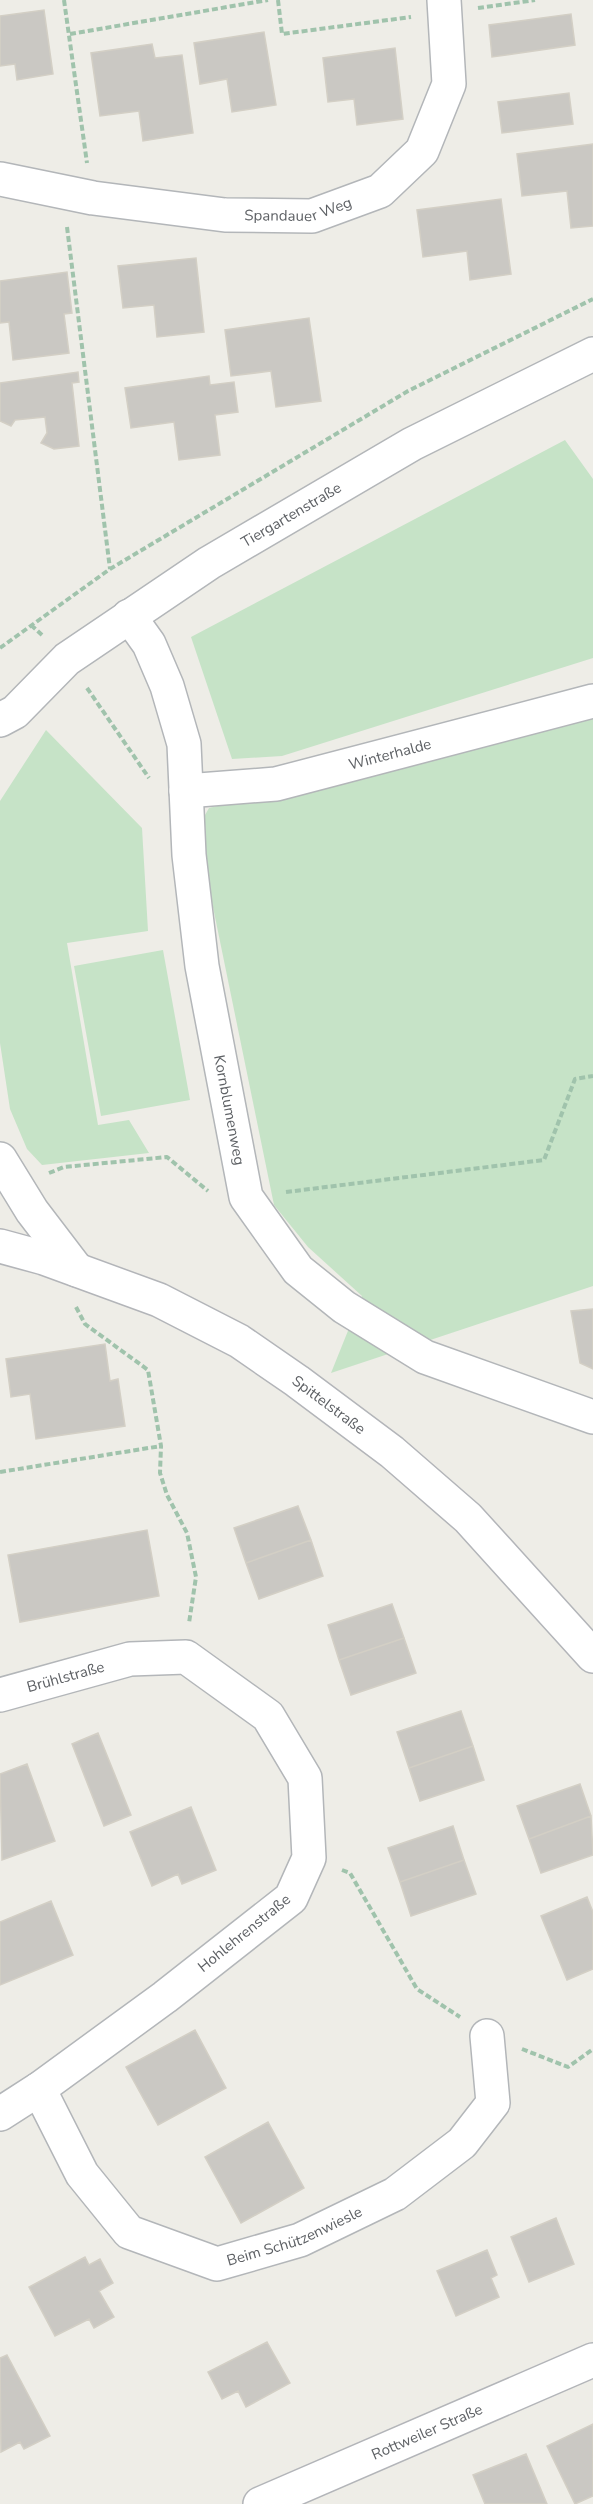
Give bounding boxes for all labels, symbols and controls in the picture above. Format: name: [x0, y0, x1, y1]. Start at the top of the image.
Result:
street label: Spandauer Weg: [244, 192, 354, 226]
street label: Tiergartenstraße: [238, 478, 345, 552]
street label: Winterhalde: [346, 734, 433, 775]
street label: Kornblumenweg: [209, 1053, 250, 1167]
street label: Spittelstraße: [288, 1371, 370, 1439]
street label: Brühlstraße: [24, 1657, 107, 1697]
street label: Hohlehrenstraße: [194, 1889, 295, 1977]
street label: Beim Schützenwiesle: [224, 2201, 365, 2271]
street label: Rottweiler Straße: [368, 2399, 486, 2465]

